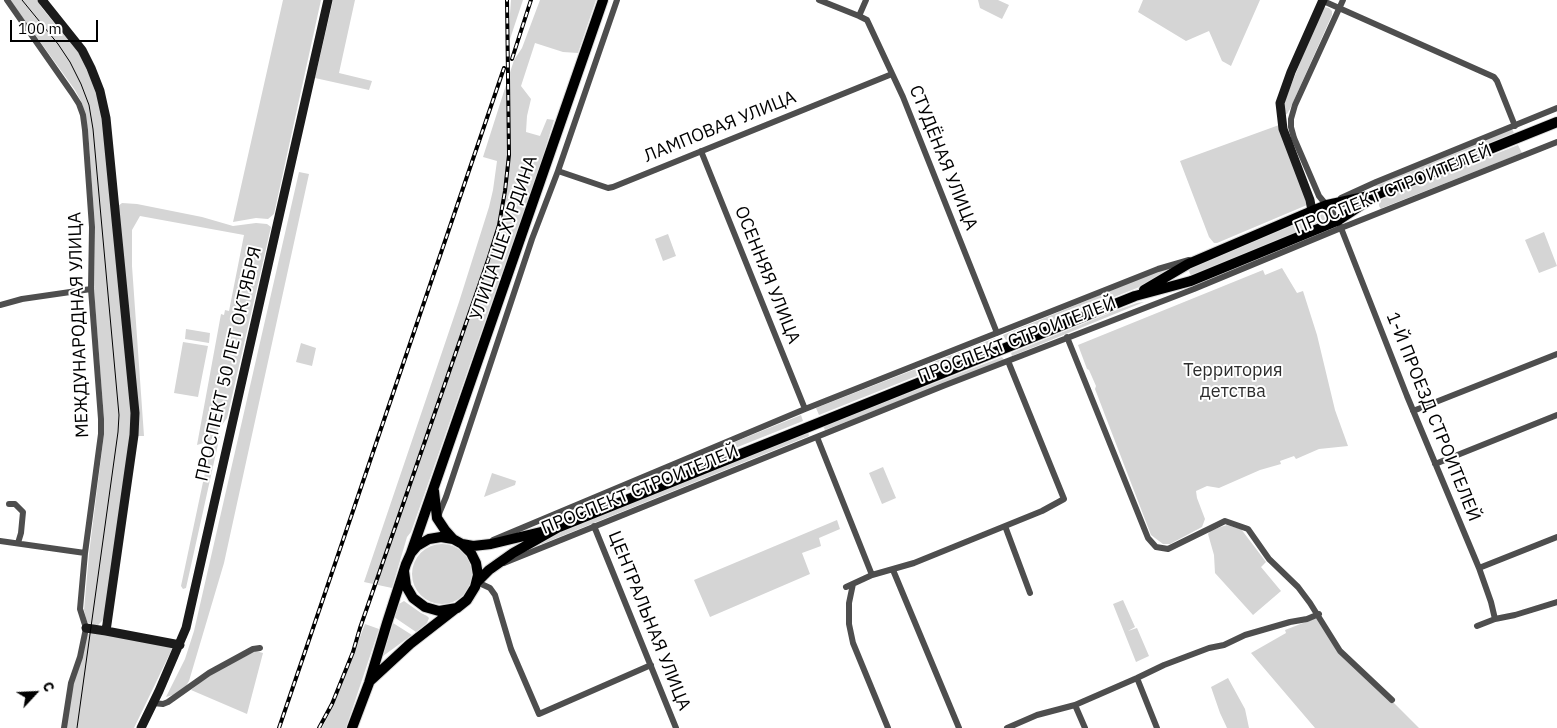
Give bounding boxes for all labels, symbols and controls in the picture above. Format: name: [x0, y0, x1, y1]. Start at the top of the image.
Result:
scale bar: [12, 10, 100, 42]
text: 100 m: [18, 19, 62, 38]
street label: СТУДЁНАЯ УЛИЦА: [904, 82, 982, 234]
street label: ЛАМПОВАЯ УЛИЦА: [641, 87, 799, 167]
street label: ПРОСПЕКТ СТРОИТЕЛЕЙ: [1291, 140, 1495, 240]
street label: УЛИЦА ШЕХУРДИНА: [466, 153, 542, 323]
street label: ОСЕННЯЯ УЛИЦА: [730, 203, 804, 347]
street label: МЕЖДУНАРОДНАЯ УЛИЦА: [64, 212, 94, 438]
street label: ПРОСПЕКТ 50 ЛЕТ ОКТЯБРЯ: [191, 245, 267, 483]
street label: ПРОСПЕКТ СТРОИТЕЛЕЙ: [915, 292, 1119, 388]
street label: 1-Й ПРОЕЗД СТРОИТЕЛЕЙ: [1381, 309, 1485, 525]
park label: Территория детства: [1183, 360, 1283, 402]
street label: ПРОСПЕКТ СТРОИТЕЛЕЙ: [538, 440, 742, 540]
street label: ЦЕНТРАЛЬНАЯ УЛИЦА: [603, 528, 695, 714]
north arrow: [10, 668, 60, 718]
text: С: [39, 679, 59, 695]

